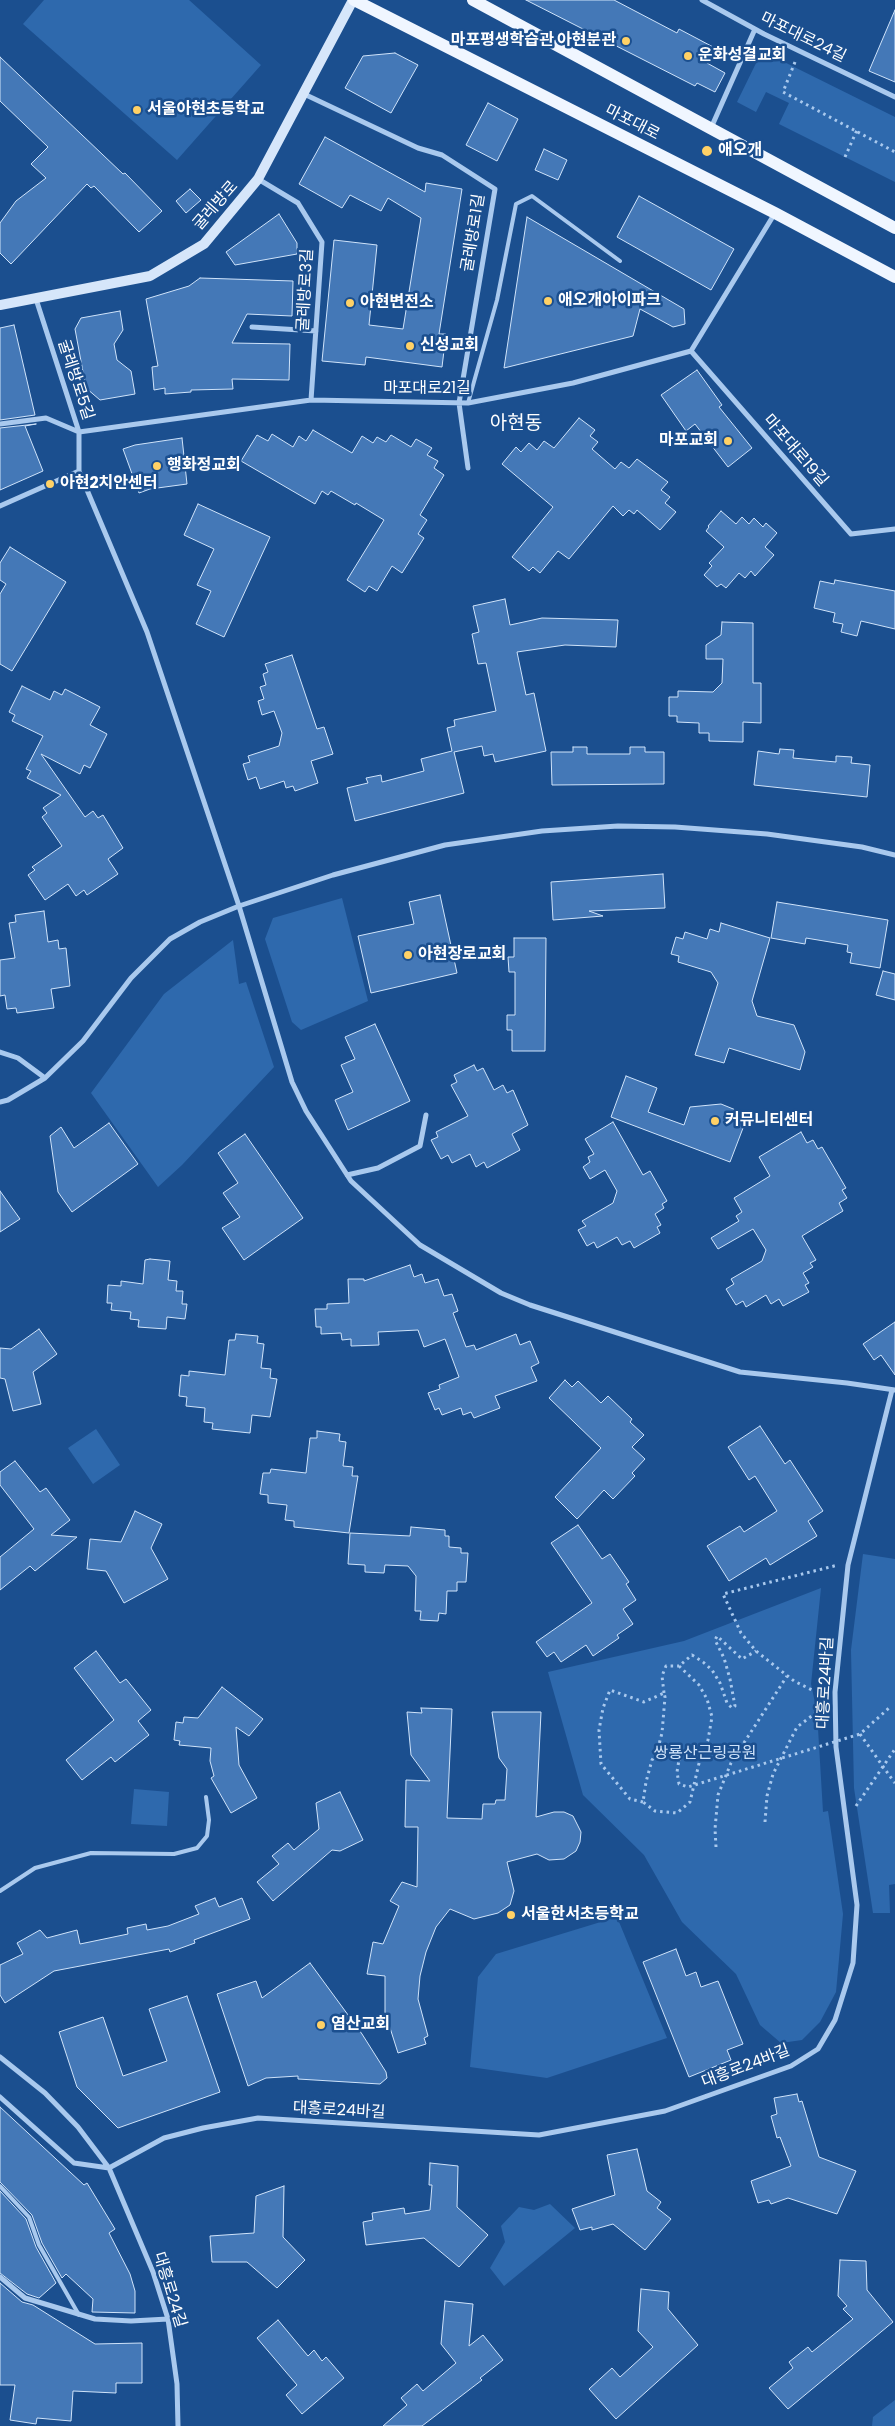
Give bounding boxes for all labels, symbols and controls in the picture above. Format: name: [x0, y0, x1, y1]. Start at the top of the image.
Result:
street label: 마포대로24길: [757, 9, 849, 67]
place label: 마포평생학습관 아현분관: [451, 31, 616, 51]
marker: 마포평생학습관 아현분관: [620, 35, 632, 47]
place label: 운화성결교회: [698, 46, 786, 66]
marker: 운화성결교회: [682, 50, 694, 62]
place label: 서울아현초등학교: [147, 100, 265, 120]
street label: 마포대로: [601, 101, 663, 145]
marker: 서울아현초등학교: [131, 104, 143, 116]
place label: 애오개: [718, 141, 762, 161]
marker: 애오개: [700, 144, 714, 158]
street label: 굴레방로: [189, 177, 243, 235]
street label: 굴레방로1길: [458, 193, 490, 273]
street label: 굴레방로3길: [294, 248, 318, 332]
place label: 애오개아이파크: [558, 291, 661, 311]
place label: 아현변전소: [360, 293, 434, 313]
marker: 애오개아이파크: [542, 295, 554, 307]
marker: 아현변전소: [344, 297, 356, 309]
place label: 신성교회: [420, 336, 479, 356]
street label: 굴레방로5길: [53, 337, 97, 423]
marker: 신성교회: [404, 340, 416, 352]
street label: 마포대로21길: [383, 379, 471, 399]
street label: 마포대로19길: [759, 411, 831, 491]
district label: 아현동: [490, 413, 542, 435]
place label: 마포교회: [659, 431, 718, 451]
marker: 마포교회: [722, 435, 734, 447]
place label: 행화정교회: [167, 456, 241, 476]
marker: 행화정교회: [151, 460, 163, 472]
place label: 아현2치안센터: [60, 474, 157, 494]
marker: 아현2치안센터: [44, 478, 56, 490]
place label: 아현장로교회: [418, 945, 506, 965]
marker: 아현장로교회: [402, 949, 414, 961]
place label: 커뮤니티센터: [725, 1111, 813, 1131]
marker: 커뮤니티센터: [709, 1115, 721, 1127]
street label: 대흥로24바길: [814, 1636, 838, 1730]
park label: 쌍룡산근링공원: [653, 1744, 757, 1764]
place label: 서울한서초등학교: [521, 1905, 639, 1925]
marker: 서울한서초등학교: [505, 1909, 517, 1921]
place label: 염산교회: [331, 2015, 390, 2035]
marker: 염산교회: [315, 2019, 327, 2031]
street label: 대흥로24바길: [699, 2041, 793, 2093]
street label: 대흥로24바길: [292, 2099, 386, 2123]
street label: 대흥로24길: [148, 2250, 190, 2330]

